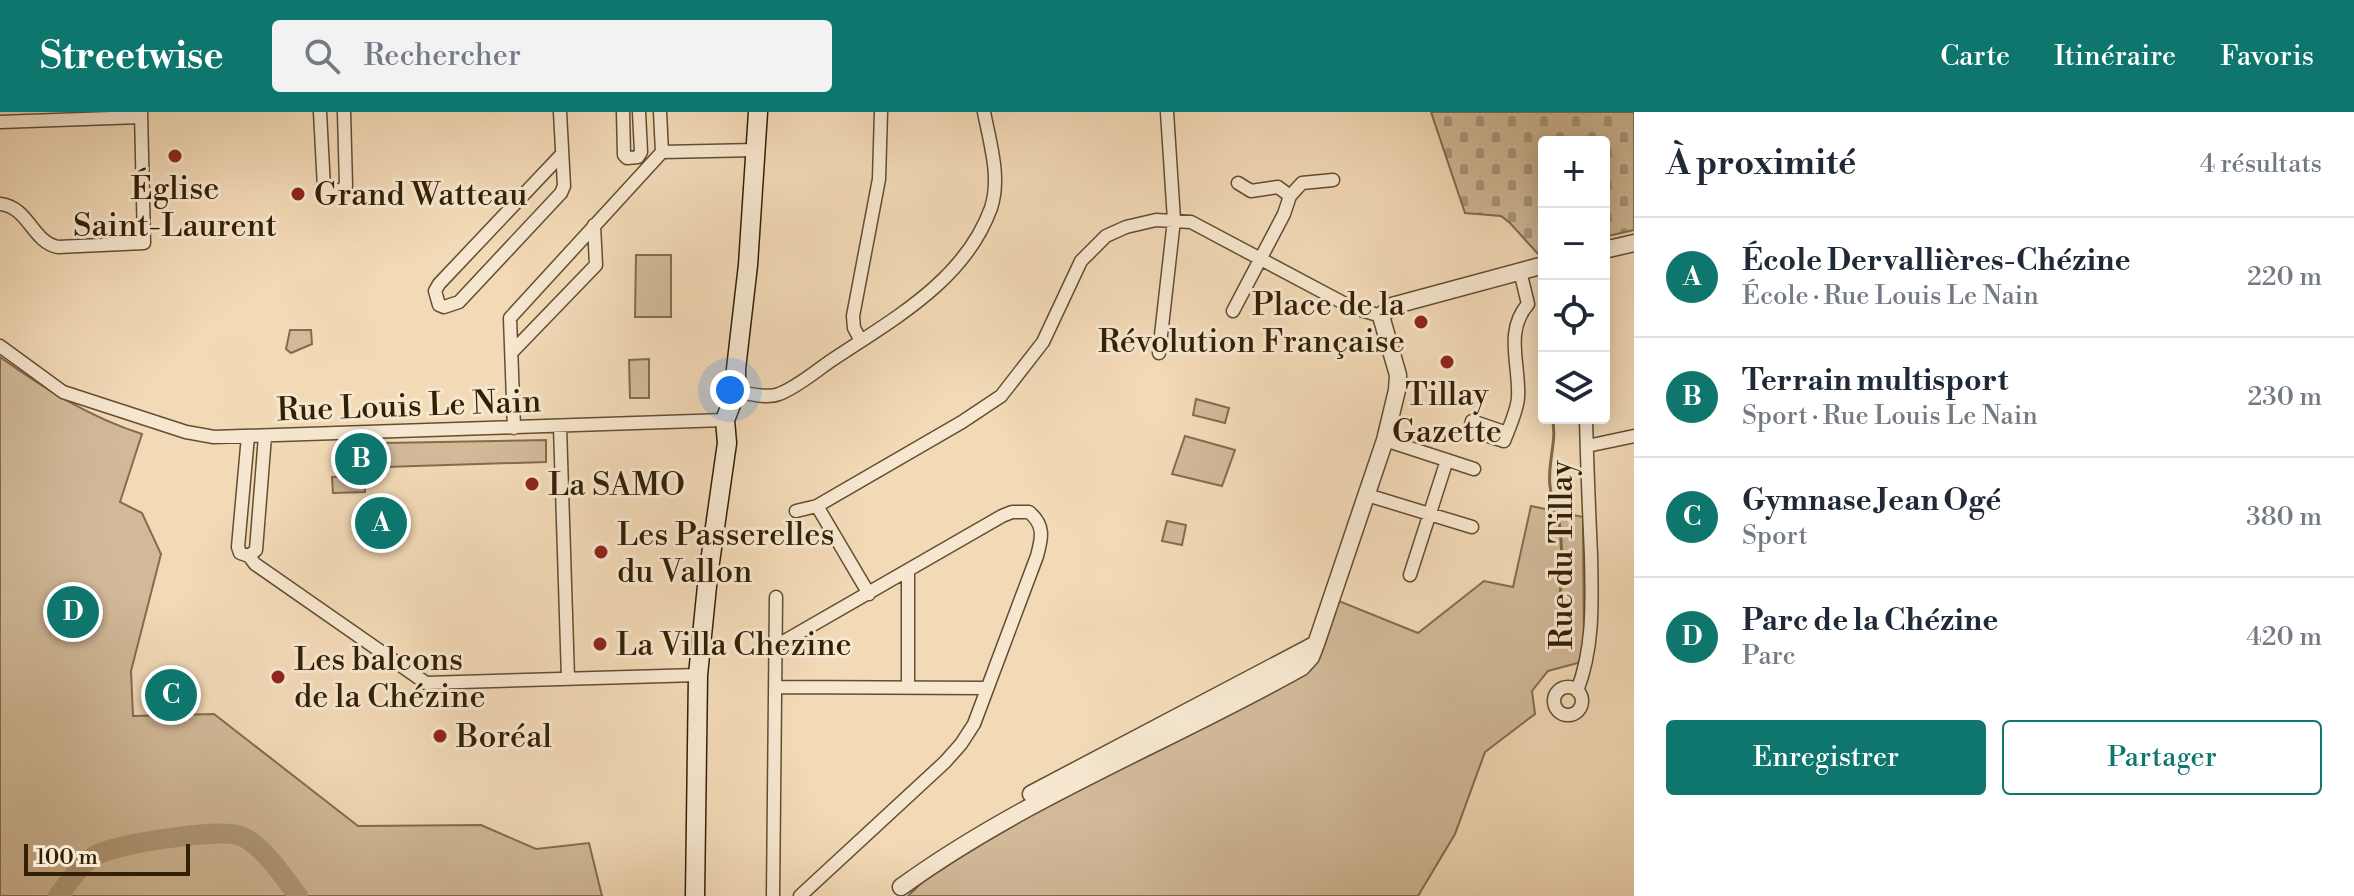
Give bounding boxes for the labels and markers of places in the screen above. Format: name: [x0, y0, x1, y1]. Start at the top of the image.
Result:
marker: Église Saint-Laurent: [166, 147, 184, 165]
place label: Église Saint-Laurent: [73, 167, 277, 246]
place label: Grand Watteau: [314, 175, 527, 215]
marker: Grand Watteau: [289, 185, 307, 203]
place label: Place de la Révolution Française: [1098, 285, 1406, 362]
marker: Place de la Révolution Française: [1412, 313, 1430, 331]
marker: Tillay Gazette: [1438, 353, 1456, 371]
place label: Tillay Gazette: [1392, 375, 1502, 452]
pin: B: [335, 429, 387, 489]
place label: La SAMO: [548, 465, 685, 505]
marker: La SAMO: [523, 475, 541, 493]
pin: A: [355, 493, 407, 553]
place label: Les Passerelles du Vallon: [617, 515, 834, 592]
marker: Les Passerelles du Vallon: [592, 543, 610, 561]
pin: D: [47, 582, 99, 642]
place label: La Villa Chezine: [616, 625, 852, 665]
marker: La Villa Chezine: [591, 635, 609, 653]
place label: Les balcons de la Chézine: [294, 640, 486, 717]
pin: C: [145, 665, 197, 725]
marker: Les balcons de la Chézine: [269, 668, 287, 686]
place label: Boréal: [455, 717, 552, 757]
marker: Boréal: [431, 727, 449, 745]

